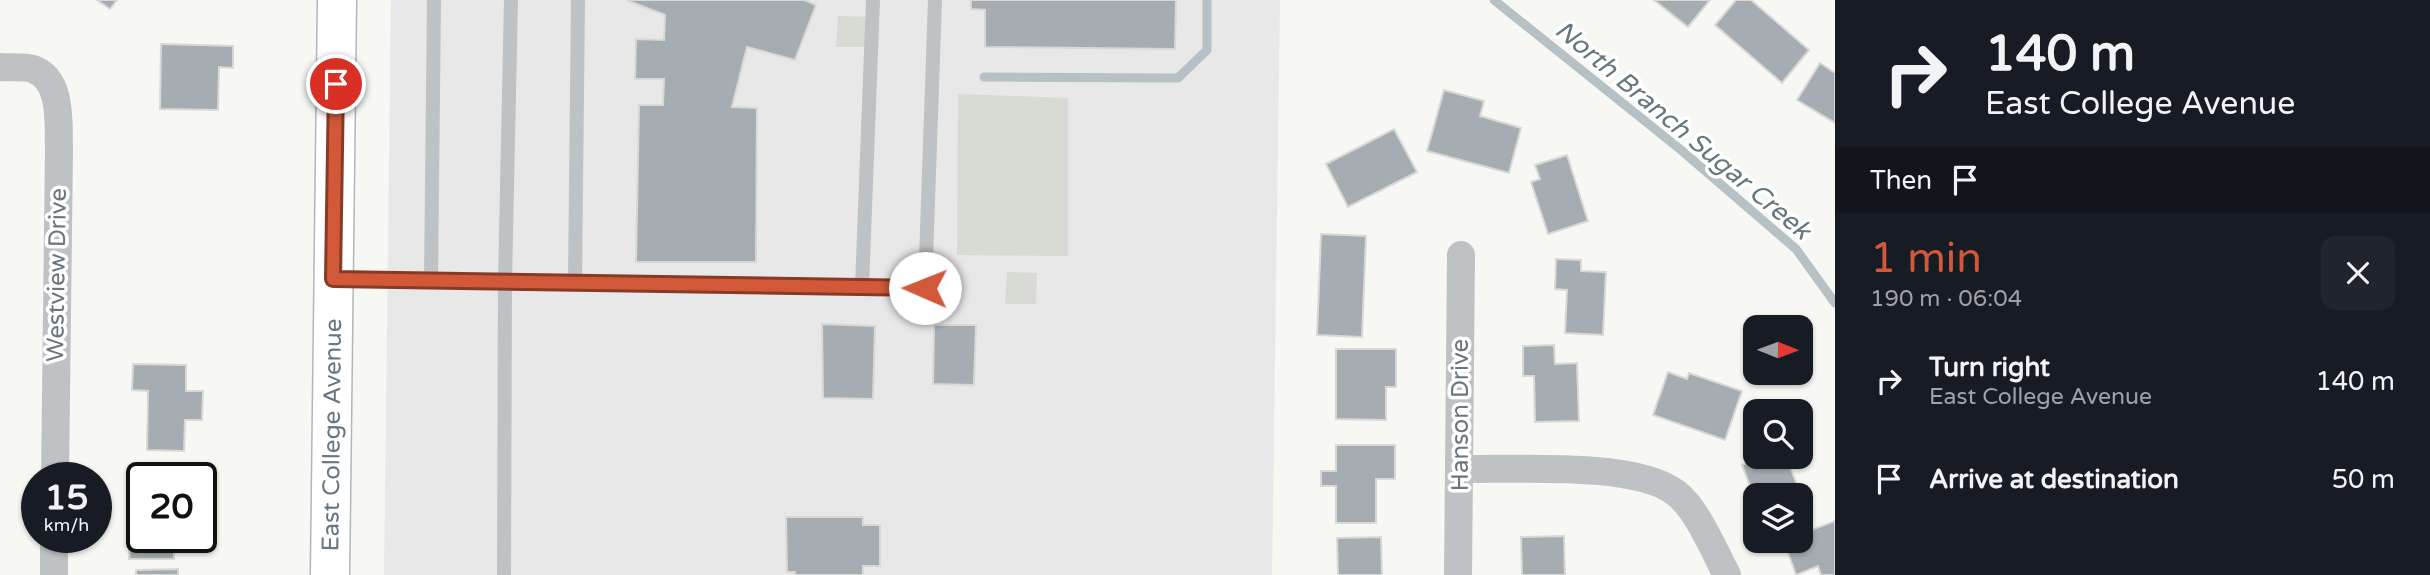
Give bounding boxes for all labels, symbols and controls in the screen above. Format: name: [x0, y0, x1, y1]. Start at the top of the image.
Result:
water label: North Branch Sugar Creek: [1549, 14, 1818, 247]
text: 140 m: [1985, 25, 2135, 84]
icon: right: [1870, 28, 1961, 119]
pin: [306, 54, 366, 114]
icon: arrive: [317, 65, 355, 103]
text: East College Avenue: [1985, 85, 2295, 123]
icon: arrive: [1946, 161, 1984, 199]
text: Then: [1870, 165, 1932, 196]
street label: Westview Drive: [41, 188, 73, 362]
text: 1 min: [1870, 233, 1982, 284]
button: close: [2321, 236, 2395, 310]
position arrow: [888, 251, 962, 325]
text: 190 m · 06:04: [1870, 285, 2022, 313]
north arrow: [1743, 315, 1813, 385]
map controls: [1743, 315, 1813, 553]
street label: East College Avenue: [316, 318, 348, 552]
street label: Hanson Drive: [1446, 339, 1475, 491]
text: Turn right: [1929, 352, 2050, 383]
icon: right: [1870, 362, 1908, 400]
text: 140 m: [2315, 366, 2395, 397]
text: East College Avenue: [1929, 383, 2152, 411]
button: search: [1743, 399, 1813, 469]
icon: arrive: [1870, 460, 1908, 498]
speed limit sign: 20: [126, 462, 217, 553]
text: Arrive at destination: [1929, 464, 2179, 495]
text: 50 m: [2332, 464, 2395, 495]
text: 15: [45, 477, 88, 519]
button: layers: [1743, 483, 1813, 553]
text: km/h: [44, 514, 89, 536]

